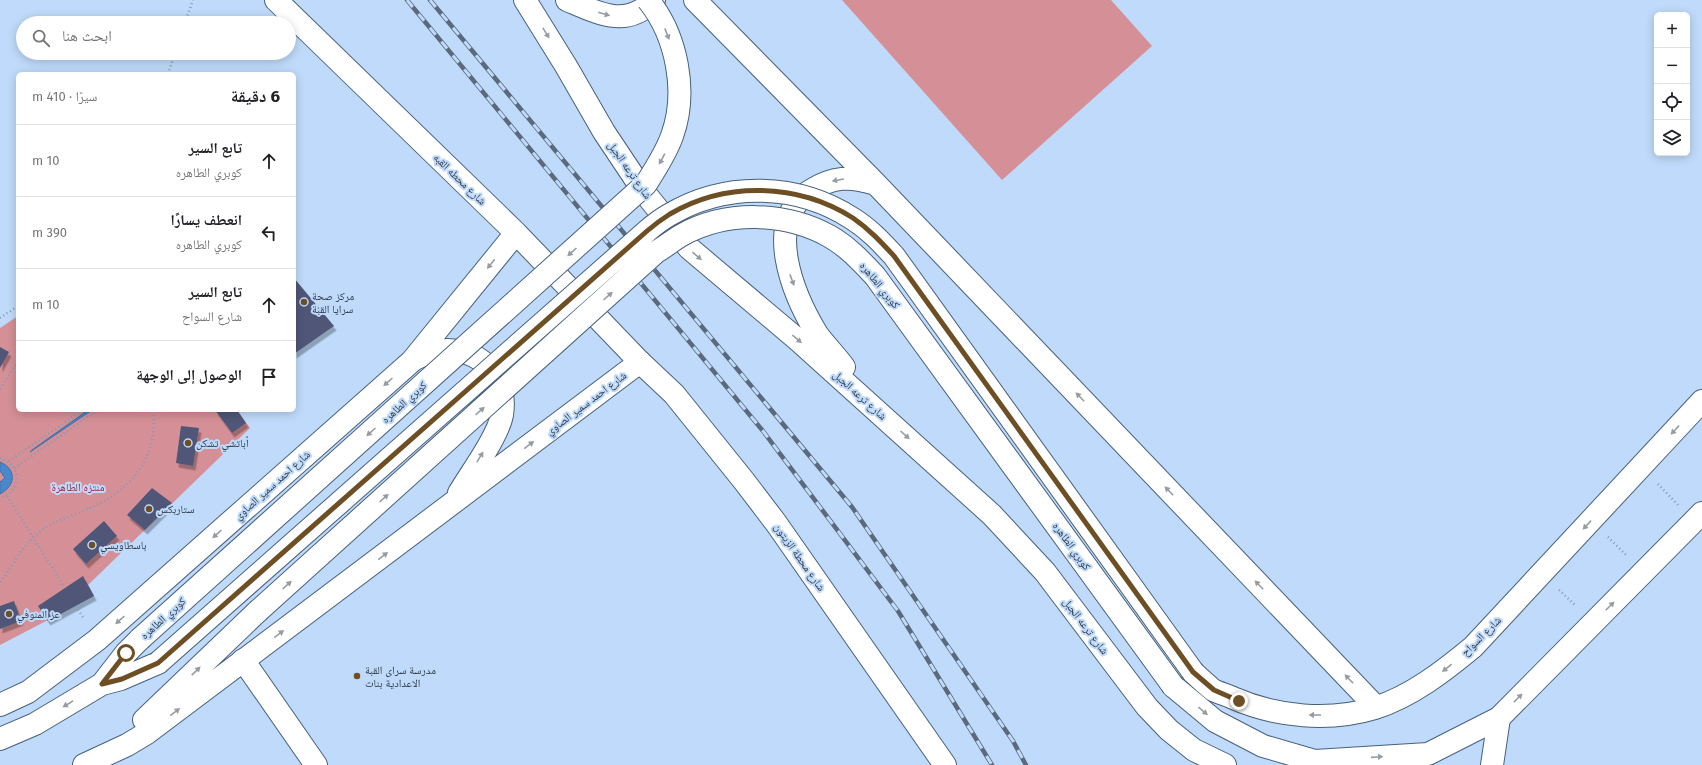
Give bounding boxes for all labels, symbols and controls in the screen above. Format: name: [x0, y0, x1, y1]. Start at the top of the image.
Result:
one-way arrow: [598, 11, 610, 17]
map controls: [1654, 12, 1690, 156]
button: +: [1654, 12, 1690, 48]
search box: [16, 16, 296, 60]
icon: search: [30, 27, 52, 49]
text: ابحث هنا: [62, 27, 112, 45]
one-way arrow: [542, 28, 550, 38]
one-way arrow: [665, 28, 671, 40]
button: −: [1654, 48, 1690, 84]
button: locate: [1654, 84, 1690, 120]
text: 6 دقيقة: [231, 86, 280, 107]
text: سيرًا · 410 m: [32, 89, 97, 104]
button: layers: [1654, 120, 1690, 156]
text: تابع السير: [188, 139, 242, 157]
street label: شارع ترعه الجبل: [605, 139, 654, 202]
icon: ahead: [258, 150, 280, 172]
street label: شارع محطه القبه: [431, 151, 489, 208]
text: 10 m: [32, 153, 60, 168]
one-way arrow: [658, 153, 665, 165]
text: كوبري الطاهره: [176, 165, 242, 180]
one-way arrow: [832, 177, 844, 183]
text: انعطف يسارًا: [170, 211, 242, 229]
icon: left: [258, 222, 280, 244]
text: 390 m: [32, 225, 67, 240]
text: كوبري الطاهره: [176, 237, 242, 252]
one-way arrow: [567, 247, 577, 256]
one-way arrow: [692, 251, 703, 260]
one-way arrow: [487, 258, 496, 269]
street label: كوبري الطاهره: [856, 259, 903, 313]
one-way arrow: [790, 275, 796, 287]
text: تابع السير: [188, 283, 242, 301]
place label: مركز صحة سرايا القبة: [312, 290, 354, 316]
one-way arrow: [603, 291, 613, 301]
icon: ahead: [258, 294, 280, 316]
text: 10 m: [32, 297, 60, 312]
marker: مركز صحة سرايا القبة: [299, 297, 309, 307]
text: شارع السواح: [182, 309, 242, 324]
one-way arrow: [792, 335, 802, 344]
text: الوصول إلى الوجهة: [136, 366, 242, 384]
icon: arrive: [258, 366, 280, 388]
street label: شارع ترعه الجبل: [830, 368, 889, 423]
street label: شارع احمد سمير الصاوي: [543, 369, 630, 439]
street label: كوبري الطاهره: [379, 378, 431, 427]
one-way arrow: [382, 378, 393, 387]
one-way arrow: [1075, 392, 1084, 402]
one-way arrow: [476, 407, 485, 416]
one-way arrow: [1671, 424, 1680, 435]
one-way arrow: [366, 427, 376, 436]
one-way arrow: [900, 430, 909, 439]
place label: أباتشي تشكن: [196, 436, 249, 452]
marker: أباتشي تشكن: [183, 438, 193, 448]
one-way arrow: [524, 442, 534, 450]
street label: شارع احمد سمير الصاوي: [232, 448, 314, 524]
one-way arrow: [477, 451, 484, 463]
park label: منتزه الطاهرة: [51, 481, 105, 494]
one-way arrow: [1165, 486, 1174, 496]
one-way arrow: [379, 493, 389, 503]
place label: ستاربكس: [157, 503, 195, 516]
marker: ستاربكس: [144, 504, 154, 514]
one-way arrow: [1582, 519, 1591, 530]
street label: كوبري الطاهره: [1048, 520, 1094, 574]
street label: شارع محطة الزيتون: [771, 521, 828, 594]
one-way arrow: [212, 529, 222, 538]
place label: باسطاويسي: [100, 539, 147, 554]
marker: باسطاويسي: [87, 540, 97, 550]
one-way arrow: [377, 551, 388, 560]
one-way arrow: [1254, 580, 1264, 590]
one-way arrow: [282, 581, 293, 590]
street label: كوبري الطاهره: [138, 594, 190, 643]
street label: شارع ترعه الجبل: [1060, 595, 1111, 657]
one-way arrow: [1605, 601, 1615, 611]
place label: عز المنوفي: [17, 608, 60, 623]
marker: عز المنوفي: [4, 609, 14, 619]
street label: شارع السواح: [1459, 614, 1504, 659]
one-way arrow: [115, 615, 125, 625]
one-way arrow: [273, 629, 284, 638]
route start: [117, 644, 135, 662]
one-way arrow: [1442, 663, 1453, 672]
place label: مدرسة سراى القبة الاعدادية بنات: [365, 664, 436, 690]
one-way arrow: [191, 666, 201, 675]
marker: مدرسة سراى القبة الاعدادية بنات: [352, 671, 362, 681]
one-way arrow: [1344, 674, 1354, 684]
route end: [1230, 692, 1248, 710]
one-way arrow: [1513, 693, 1523, 703]
one-way arrow: [63, 700, 73, 708]
one-way arrow: [1198, 706, 1208, 715]
one-way arrow: [169, 708, 180, 716]
one-way arrow: [1308, 712, 1321, 718]
one-way arrow: [1371, 754, 1384, 760]

